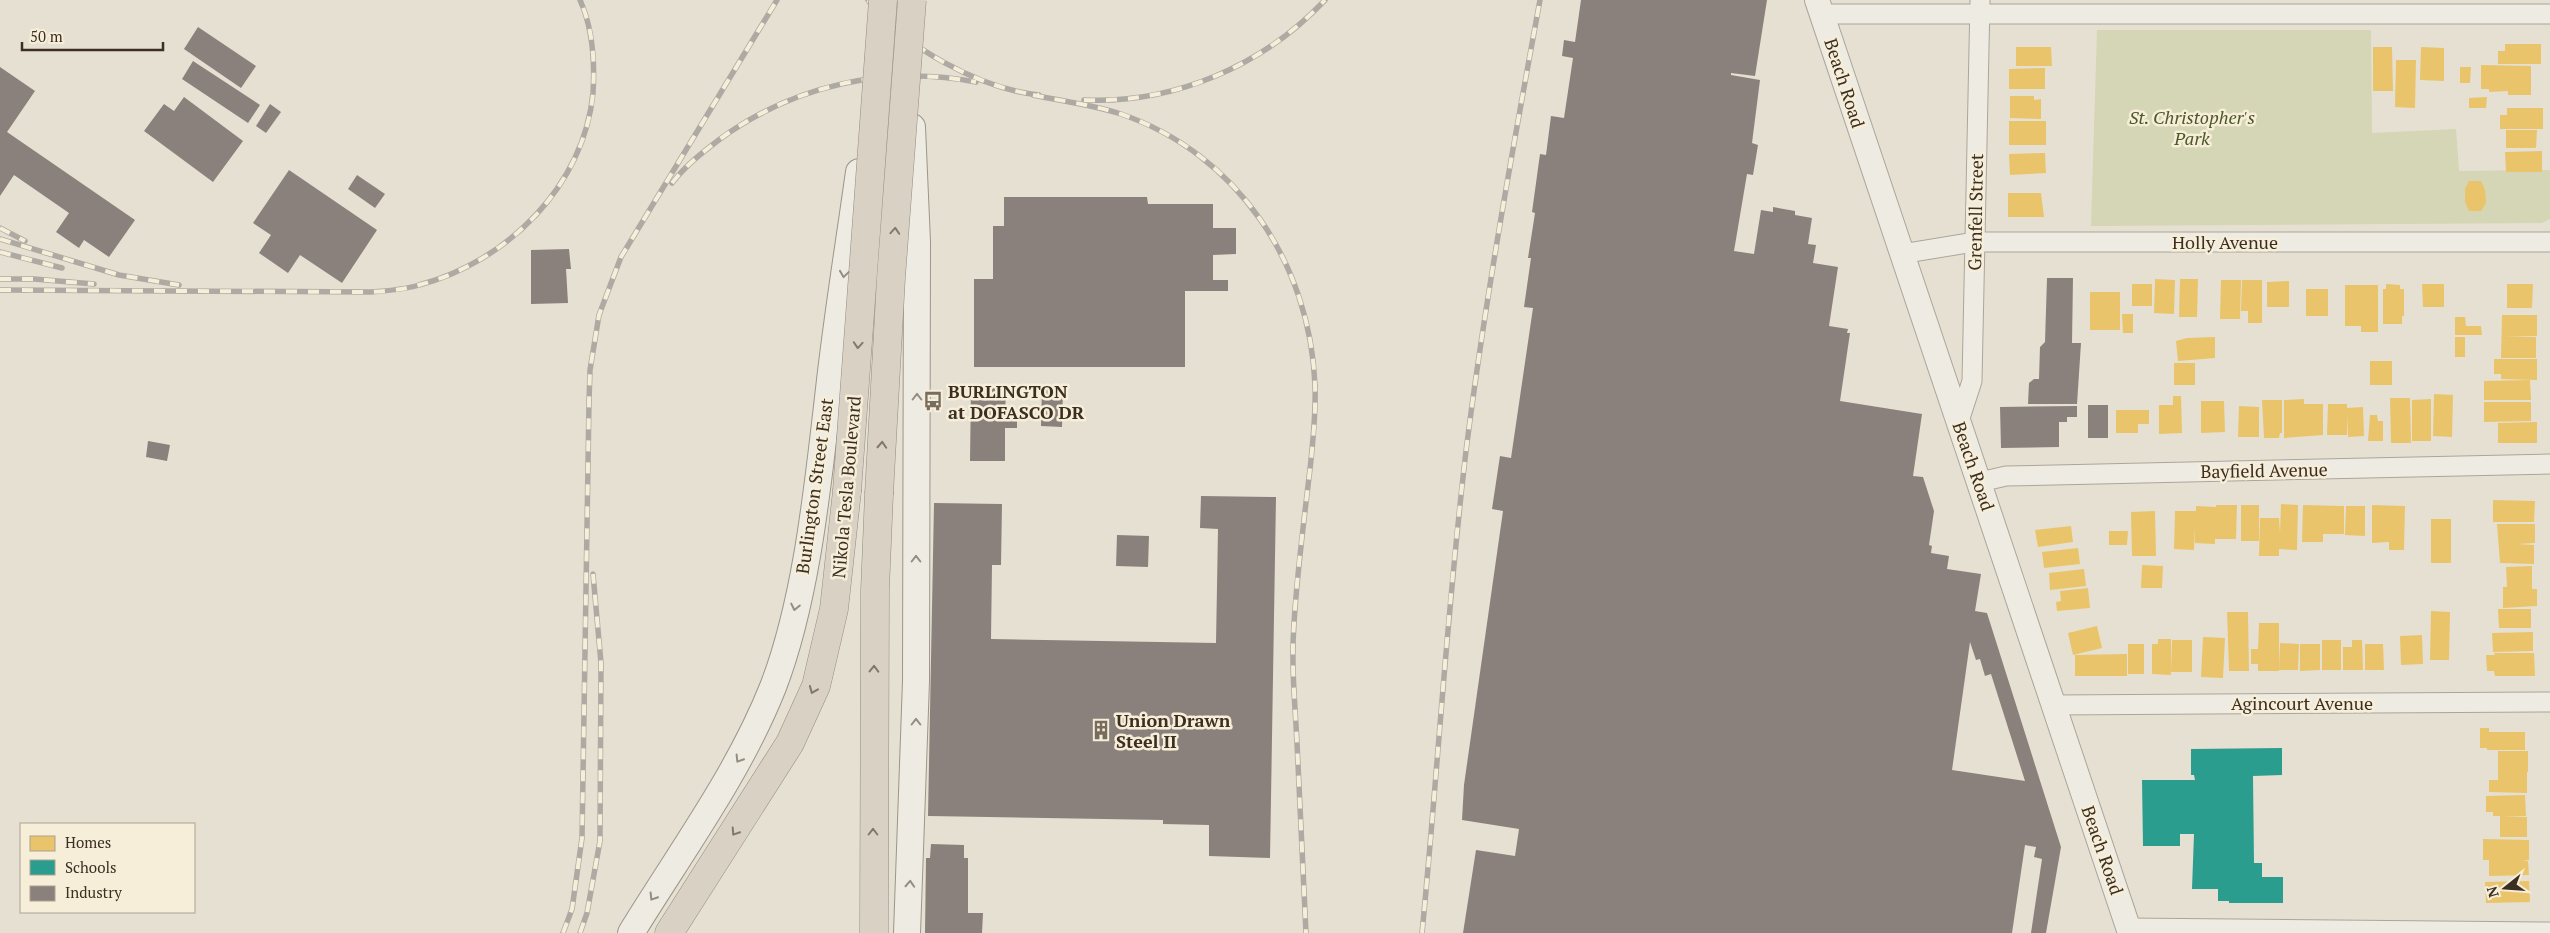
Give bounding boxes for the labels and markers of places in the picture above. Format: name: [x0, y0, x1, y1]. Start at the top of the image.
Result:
place label: BURLINGTON at DOFASCO DR: [948, 379, 1085, 424]
bus stop icon: BURLINGTON at DOFASCO DR: [922, 390, 944, 412]
place label: Union Drawn Steel II: [1116, 708, 1231, 753]
building icon: Union Drawn Steel II: [1090, 719, 1112, 741]

